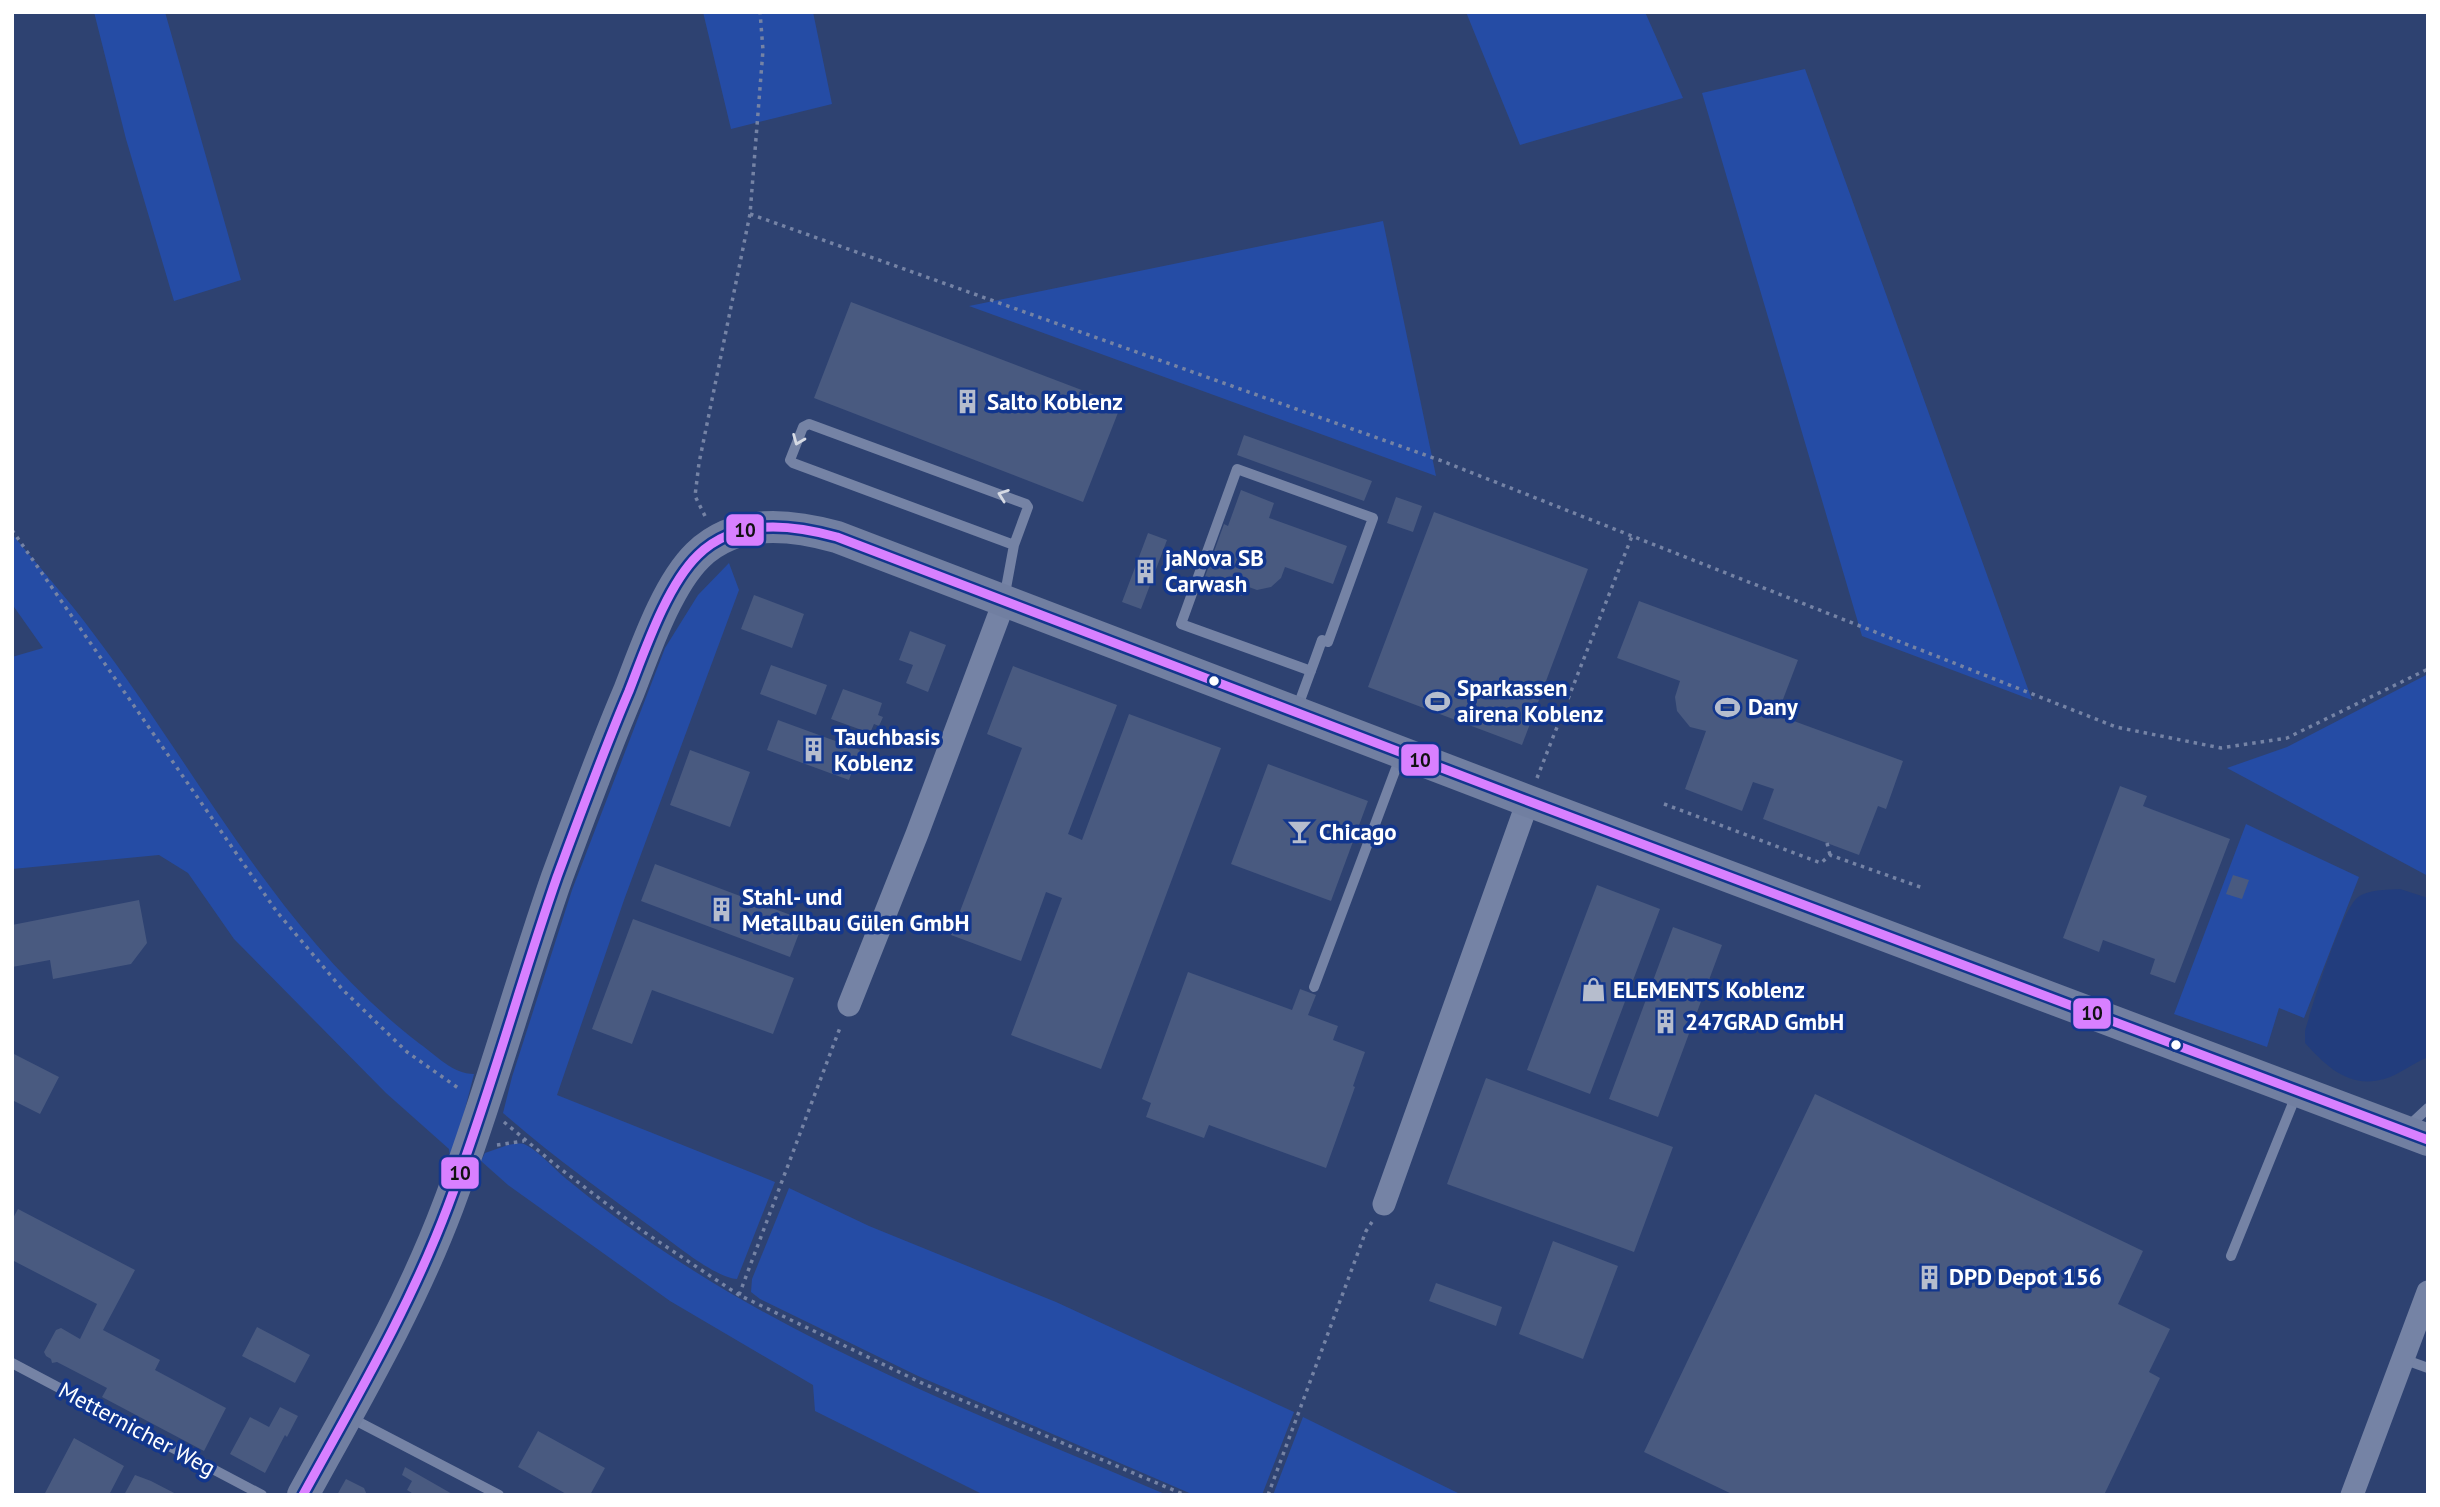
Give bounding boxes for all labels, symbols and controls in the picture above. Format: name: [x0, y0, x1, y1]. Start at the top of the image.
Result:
place label: Salto Koblenz: [987, 387, 1123, 416]
building icon: Salto Koblenz: [953, 388, 981, 416]
one-way arrow: [793, 434, 807, 446]
one-way arrow: [998, 490, 1010, 504]
line badge: 10: [725, 513, 765, 547]
text: 10: [734, 518, 756, 542]
place label: jaNova SB Carwash: [1164, 543, 1264, 598]
building icon: jaNova SB Carwash: [1131, 557, 1159, 585]
place label: Sparkassen airena Koblenz: [1457, 673, 1603, 728]
unlabelled marker: [1207, 674, 1221, 688]
sports icon: Sparkassen airena Koblenz: [1423, 687, 1451, 715]
place label: Dany: [1748, 692, 1799, 721]
sports icon: Dany: [1714, 693, 1742, 721]
place label: Tauchbasis Koblenz: [834, 722, 941, 777]
building icon: Tauchbasis Koblenz: [800, 736, 828, 764]
line badge: 10: [1400, 743, 1440, 777]
text: 10: [1409, 748, 1431, 772]
place label: Chicago: [1319, 817, 1397, 846]
bar icon: Chicago: [1285, 818, 1313, 846]
place label: Stahl- und Metallbau Gülen GmbH: [742, 882, 969, 937]
building icon: Stahl- und Metallbau Gülen GmbH: [708, 896, 736, 924]
place label: ELEMENTS Koblenz: [1613, 975, 1805, 1004]
shop icon: ELEMENTS Koblenz: [1579, 976, 1607, 1004]
line badge: 10: [2072, 997, 2112, 1030]
text: 10: [2081, 1001, 2103, 1025]
place label: 247GRAD GmbH: [1685, 1007, 1844, 1036]
building icon: 247GRAD GmbH: [1651, 1008, 1679, 1036]
unlabelled marker: [2169, 1038, 2183, 1052]
line badge: 10: [440, 1156, 480, 1190]
text: 10: [449, 1161, 471, 1185]
place label: DPD Depot 156: [1949, 1262, 2102, 1291]
building icon: DPD Depot 156: [1915, 1263, 1943, 1291]
street label: Metternicher Weg: [54, 1375, 221, 1482]

